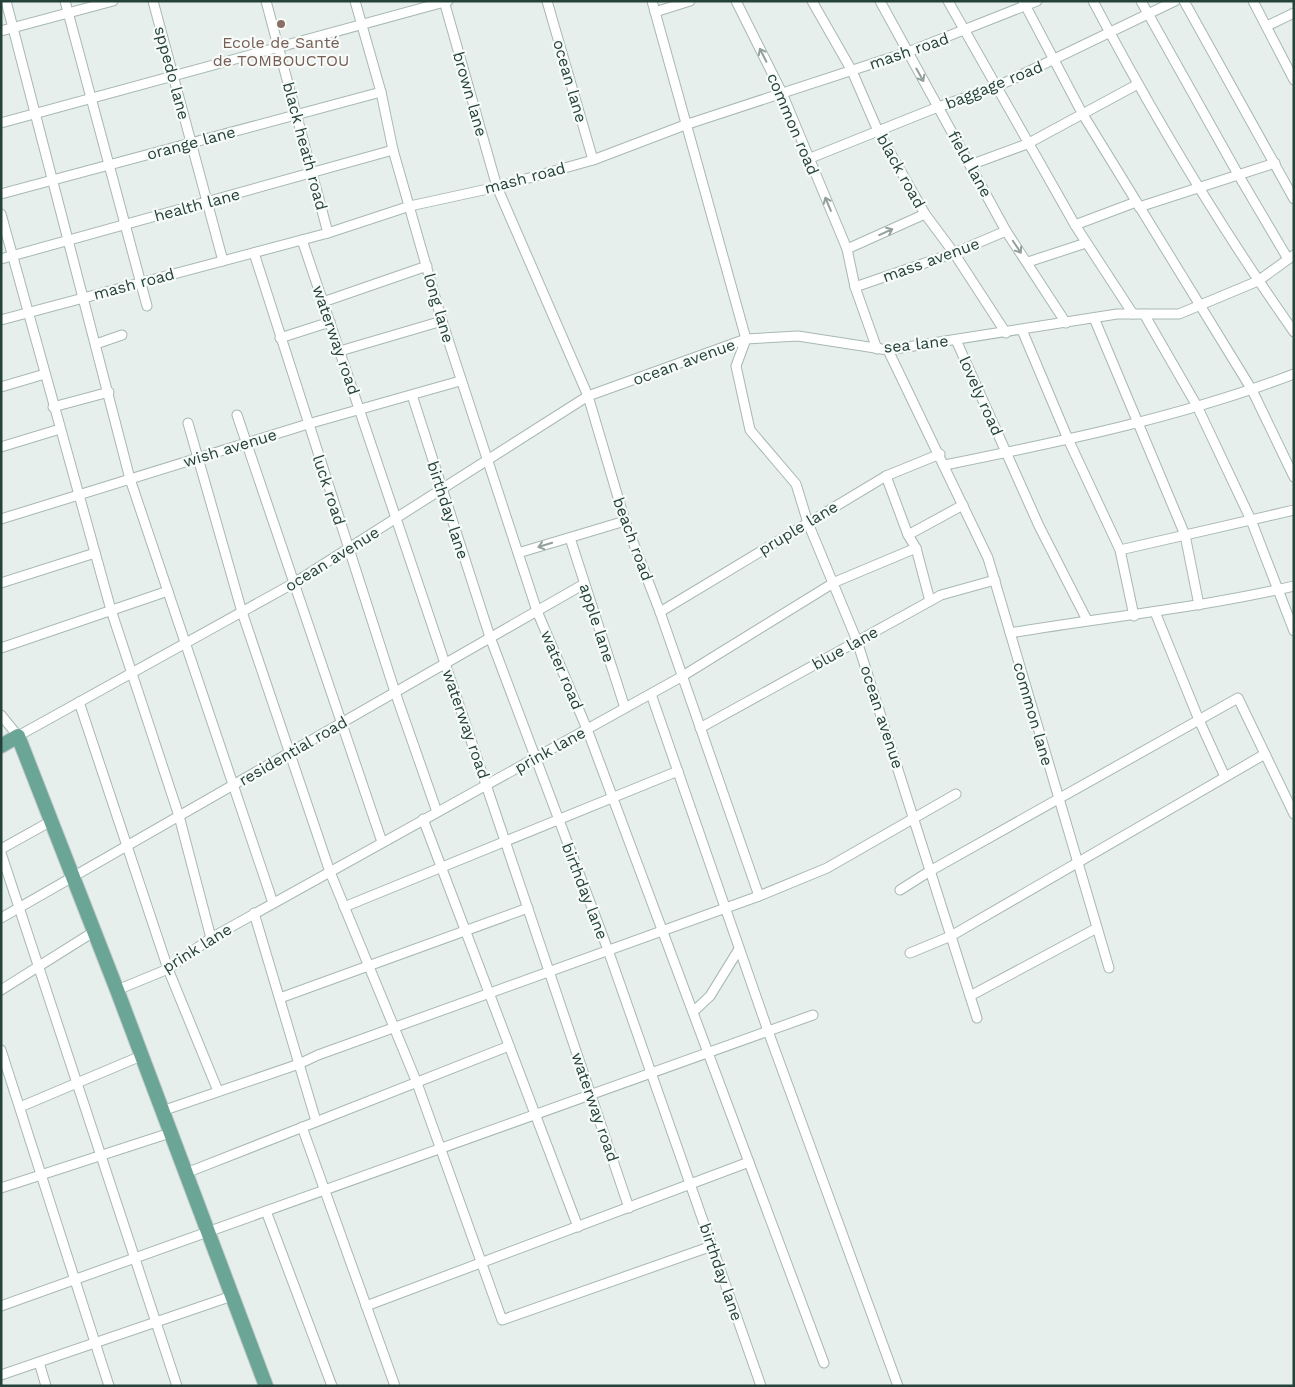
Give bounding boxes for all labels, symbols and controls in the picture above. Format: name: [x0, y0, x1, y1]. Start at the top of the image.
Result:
marker: Ecole de Santé de TOMBOUCTOU: [275, 18, 287, 30]
street label: sppedo lane: [150, 24, 194, 122]
street label: mash road: [867, 28, 951, 74]
place label: Ecole de Santé de TOMBOUCTOU: [213, 33, 349, 70]
street label: ocean lane: [549, 37, 591, 125]
one-way arrow: [758, 48, 768, 63]
street label: brown lane: [449, 49, 491, 139]
street label: baggage road: [943, 57, 1045, 113]
one-way arrow: [916, 67, 926, 81]
street label: common road: [763, 70, 823, 178]
street label: black heath road: [279, 80, 331, 212]
street label: orange lane: [145, 122, 237, 164]
street label: field lane: [944, 127, 996, 201]
street label: black road: [873, 130, 929, 212]
street label: mash road: [482, 158, 568, 198]
street label: health lane: [152, 184, 242, 226]
one-way arrow: [822, 197, 832, 212]
one-way arrow: [878, 226, 893, 236]
street label: mass avenue: [880, 234, 982, 286]
one-way arrow: [1012, 239, 1022, 253]
street label: mash road: [91, 264, 177, 304]
street label: long lane: [420, 271, 458, 345]
street label: waterway road: [308, 283, 364, 397]
street label: sea lane: [883, 331, 949, 357]
street label: ocean avenue: [630, 335, 738, 389]
street label: lovely road: [955, 353, 1007, 439]
street label: wish avenue: [181, 425, 279, 471]
street label: luck road: [309, 452, 349, 528]
street label: birthday lane: [423, 459, 473, 561]
street label: beach road: [609, 495, 657, 583]
street label: pruple lane: [755, 497, 841, 559]
street label: ocean avenue: [281, 522, 383, 596]
one-way arrow: [537, 541, 553, 551]
street label: apple lane: [575, 581, 619, 665]
street label: blue lane: [809, 622, 881, 674]
street label: water road: [537, 627, 587, 713]
street label: common lane: [1009, 660, 1057, 768]
street label: ocean avenue: [856, 663, 908, 771]
street label: waterway road: [438, 667, 494, 781]
street label: residential road: [235, 712, 351, 790]
street label: prink lane: [511, 723, 589, 777]
street label: birthday lane: [558, 840, 612, 942]
street label: prink lane: [159, 919, 235, 977]
street label: waterway road: [567, 1050, 623, 1164]
street label: birthday lane: [695, 1221, 747, 1323]

